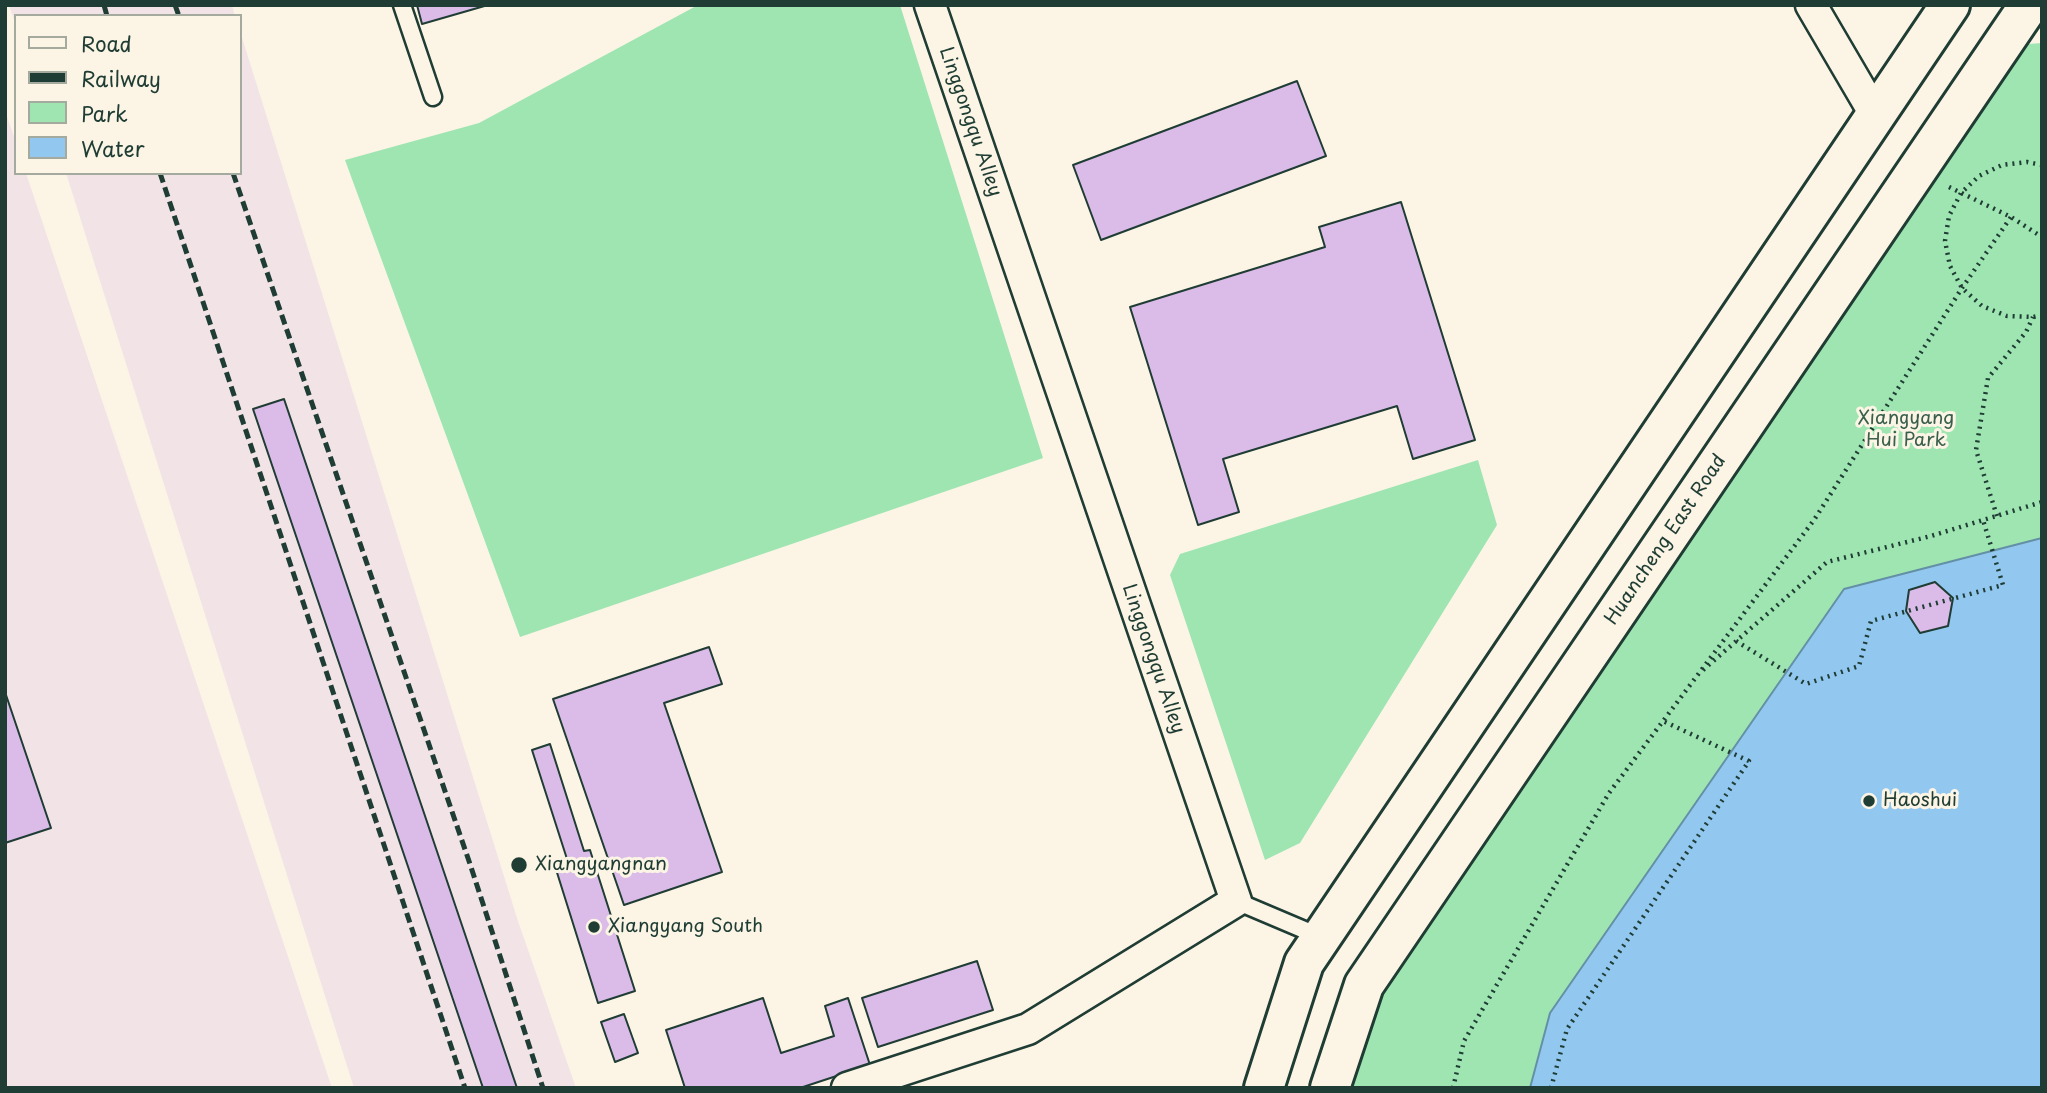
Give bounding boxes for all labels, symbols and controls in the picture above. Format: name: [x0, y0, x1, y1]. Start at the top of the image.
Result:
legend: [14, 14, 242, 175]
text: Road: [81, 27, 132, 59]
street label: Linggongqu Alley: [934, 44, 1006, 200]
text: Railway: [81, 62, 161, 94]
text: Park: [81, 97, 128, 129]
text: Water: [81, 132, 144, 164]
park label: Xiangyang Hui Park: [1858, 408, 1954, 452]
street label: Huancheng East Road: [1601, 451, 1731, 629]
street label: Linggongqu Alley: [1117, 581, 1189, 737]
place label: Haoshui: [1883, 790, 1957, 812]
marker: Haoshui: [1861, 793, 1877, 809]
place label: Xiangyangnan: [535, 854, 667, 876]
marker: Xiangyangnan: [509, 855, 529, 875]
place label: Xiangyang South: [608, 916, 763, 938]
marker: Xiangyang South: [586, 919, 602, 935]

